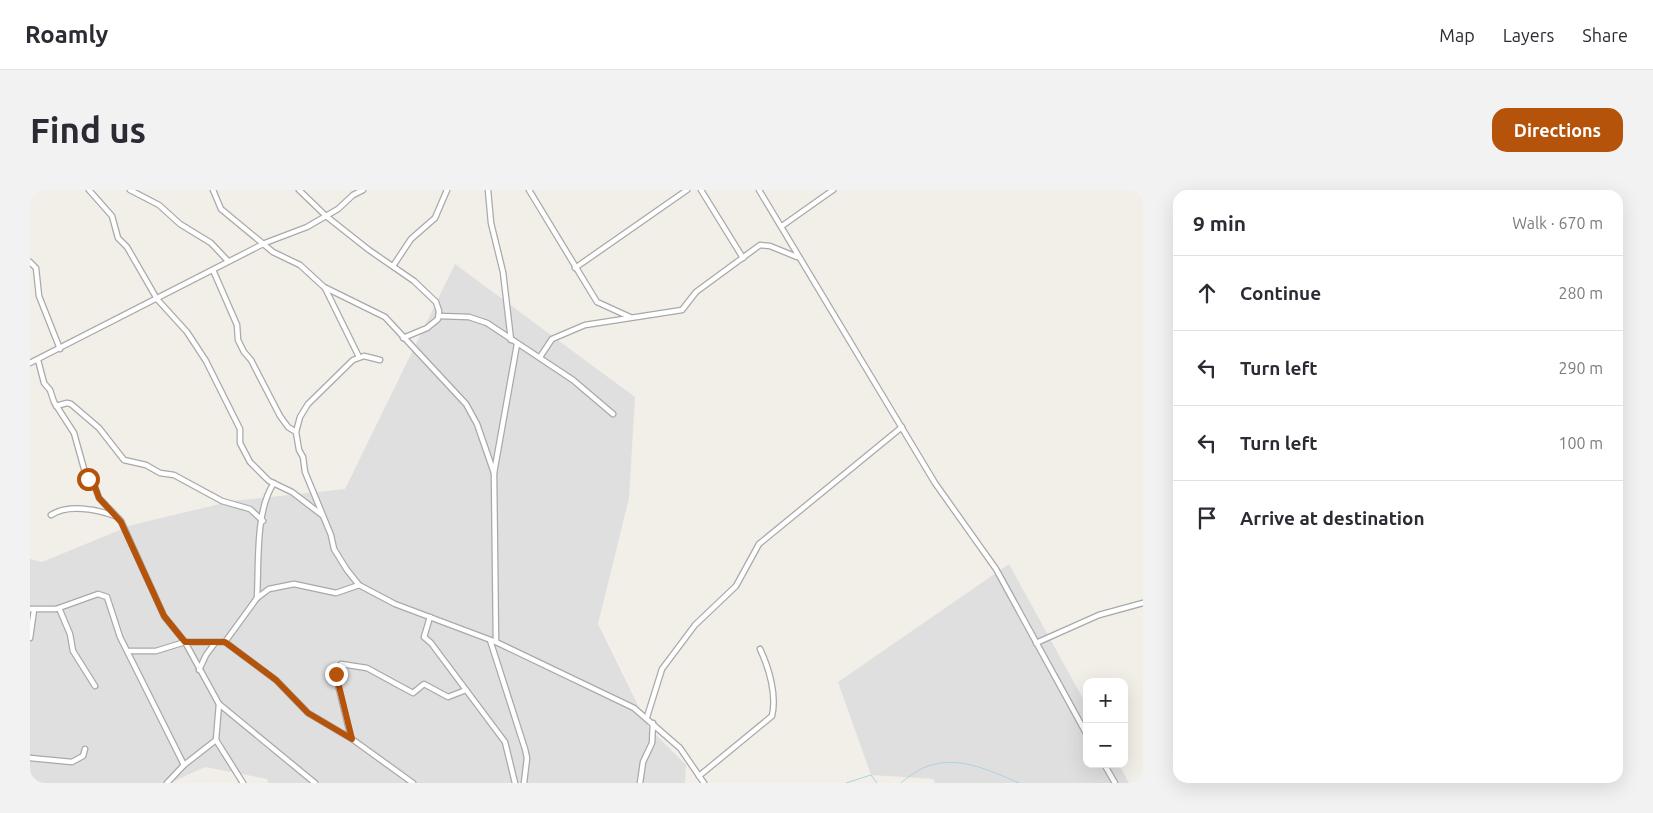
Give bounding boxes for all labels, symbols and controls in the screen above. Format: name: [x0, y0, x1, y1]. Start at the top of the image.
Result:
text: Roamly: [25, 21, 108, 48]
text: Map: [1439, 25, 1475, 45]
text: Layers: [1503, 25, 1554, 45]
text: Share: [1582, 25, 1628, 45]
button: Directions: [1492, 108, 1623, 152]
text: Find us: [30, 110, 146, 150]
text: 9 min: [1193, 211, 1246, 235]
text: Walk · 670 m: [1512, 214, 1603, 232]
icon: ahead: [1193, 279, 1221, 307]
text: Continue: [1240, 282, 1321, 304]
text: 280 m: [1558, 284, 1603, 302]
icon: left: [1193, 354, 1221, 382]
text: Turn left: [1240, 357, 1318, 379]
text: 290 m: [1558, 359, 1603, 377]
icon: left: [1193, 429, 1221, 457]
text: Turn left: [1240, 432, 1318, 454]
text: 100 m: [1558, 434, 1603, 452]
route start: [77, 468, 100, 491]
icon: arrive: [1193, 504, 1221, 532]
text: Arrive at destination: [1240, 507, 1425, 529]
route end: [325, 663, 348, 686]
map controls: [1083, 678, 1128, 768]
button: +: [1083, 678, 1128, 723]
button: −: [1083, 723, 1128, 768]

